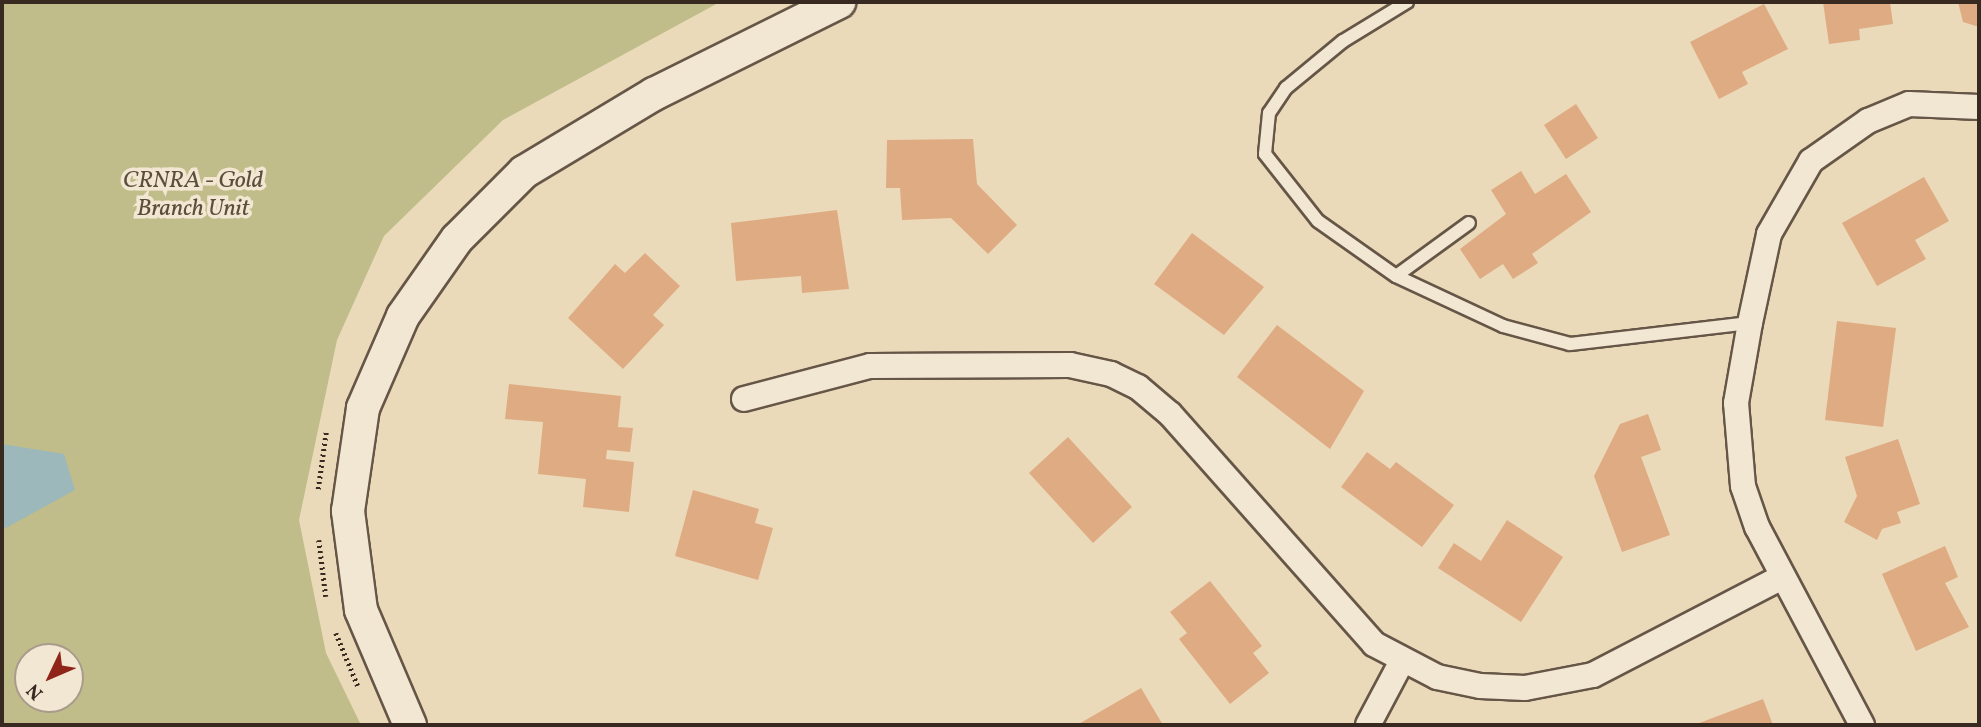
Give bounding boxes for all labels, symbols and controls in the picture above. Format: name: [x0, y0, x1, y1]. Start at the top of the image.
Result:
park label: CRNRA - Gold Branch Unit: [123, 168, 263, 224]
north arrow: [14, 643, 84, 713]
text: N: [21, 677, 49, 705]

